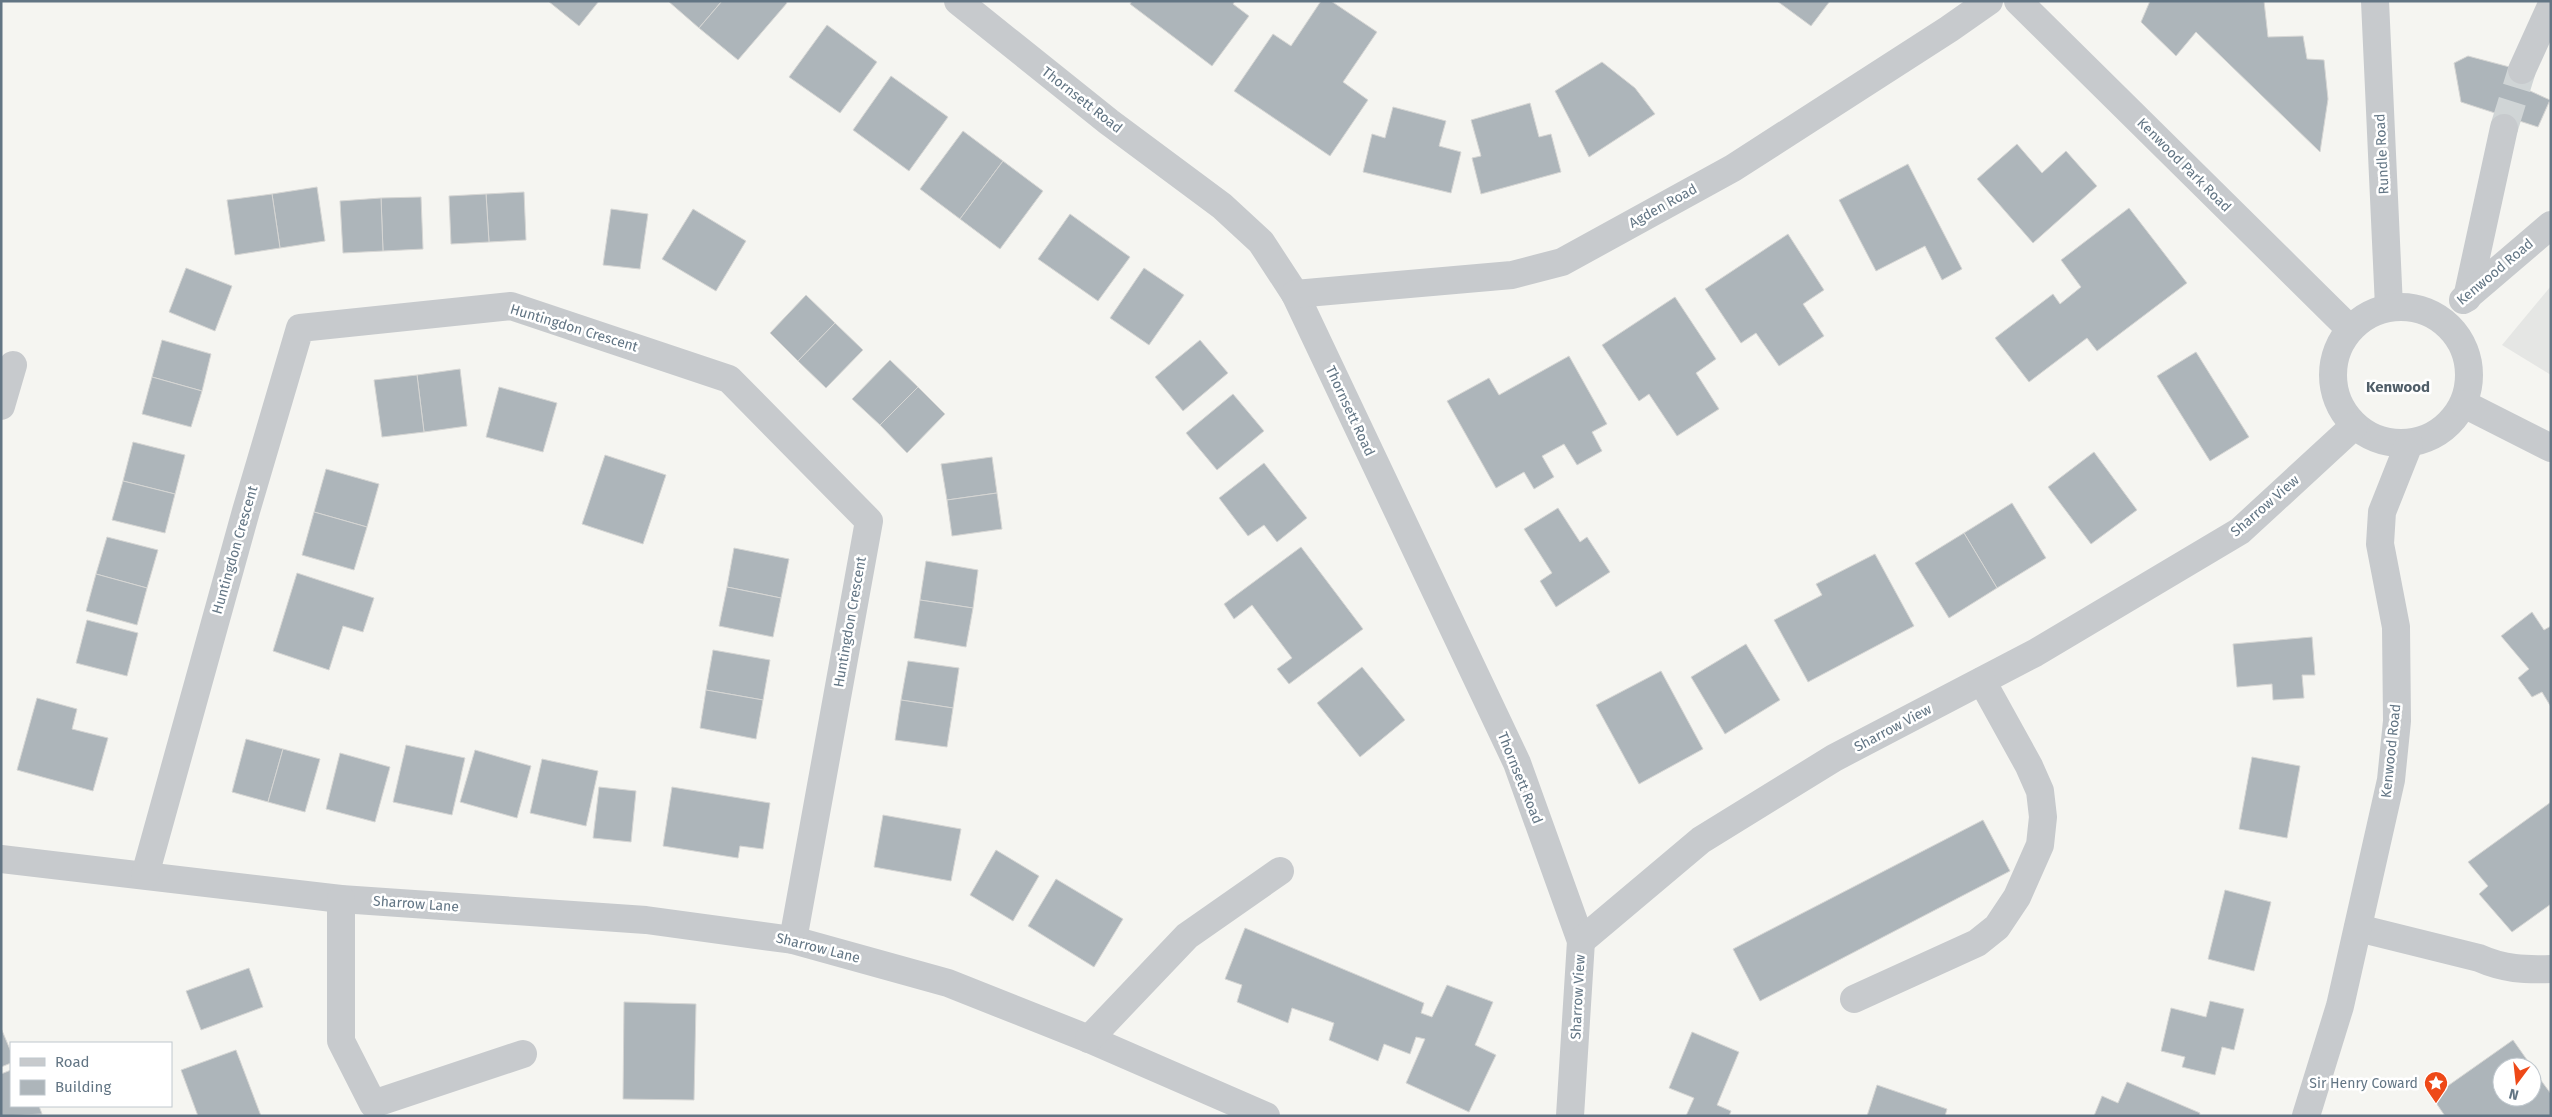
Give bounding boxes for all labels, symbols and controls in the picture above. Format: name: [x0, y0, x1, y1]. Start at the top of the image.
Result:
street label: Thornsett Road: [1038, 63, 1126, 137]
street label: Rundle Road: [2371, 113, 2393, 195]
street label: Kenwood Park Road: [2133, 114, 2235, 216]
street label: Agden Road: [1626, 180, 1700, 232]
street label: Kenwood Road: [2453, 235, 2537, 309]
street label: Huntingdon Crescent: [508, 300, 641, 356]
street label: Thornsett Road: [1322, 363, 1378, 459]
district label: Kenwood: [2366, 378, 2430, 396]
street label: Sharrow View: [2227, 472, 2303, 540]
street label: Huntingdon Crescent: [209, 483, 262, 616]
street label: Huntingdon Crescent: [830, 554, 870, 689]
street label: Sharrow View: [1851, 701, 1935, 755]
street label: Kenwood Road: [2378, 703, 2404, 799]
street label: Thornsett Road: [1494, 730, 1546, 826]
street label: Sharrow Lane: [372, 893, 460, 915]
street label: Sharrow Lane: [774, 929, 862, 967]
street label: Sharrow View: [1567, 954, 1589, 1040]
legend: [10, 1042, 172, 1107]
text: Road: [55, 1053, 90, 1071]
north arrow: [2492, 1057, 2542, 1107]
place icon: Sir Henry Coward: [2423, 1070, 2449, 1104]
place label: Sir Henry Coward: [2309, 1075, 2418, 1092]
text: Building: [55, 1078, 111, 1096]
text: N: [2507, 1085, 2520, 1103]

